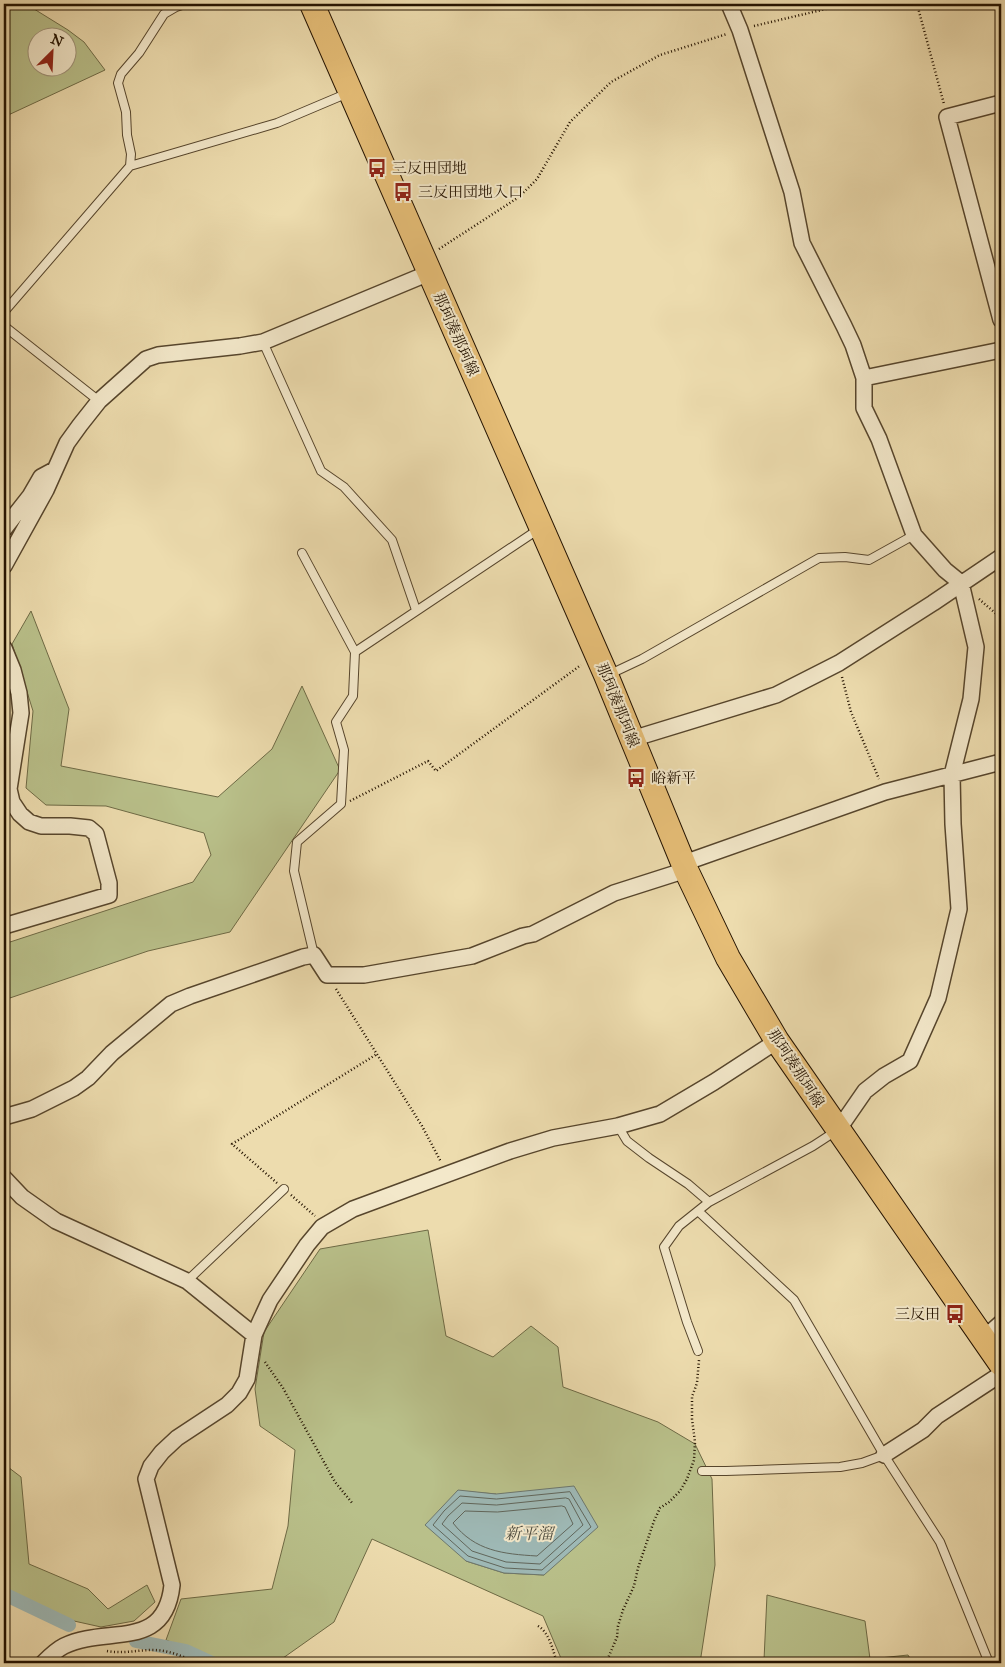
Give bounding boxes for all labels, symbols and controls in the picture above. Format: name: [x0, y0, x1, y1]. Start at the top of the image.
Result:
north arrow: [28, 28, 78, 78]
text: N: [48, 30, 66, 51]
bus stop icon: 三反田団地: [366, 157, 388, 179]
place label: 三反田団地: [392, 159, 467, 177]
bus stop icon: 三反田団地入口: [392, 181, 414, 203]
place label: 三反田団地入口: [418, 183, 523, 201]
street label: 那珂湊那珂線: [429, 289, 483, 379]
street label: 那珂湊那珂線: [593, 660, 643, 750]
bus stop icon: 峪新平: [625, 767, 647, 789]
place label: 峪新平: [651, 769, 696, 787]
street label: 那珂湊那珂線: [764, 1025, 828, 1111]
bus stop icon: 三反田: [944, 1303, 966, 1325]
place label: 三反田: [895, 1305, 940, 1323]
water label: 新平溜: [505, 1524, 556, 1543]

